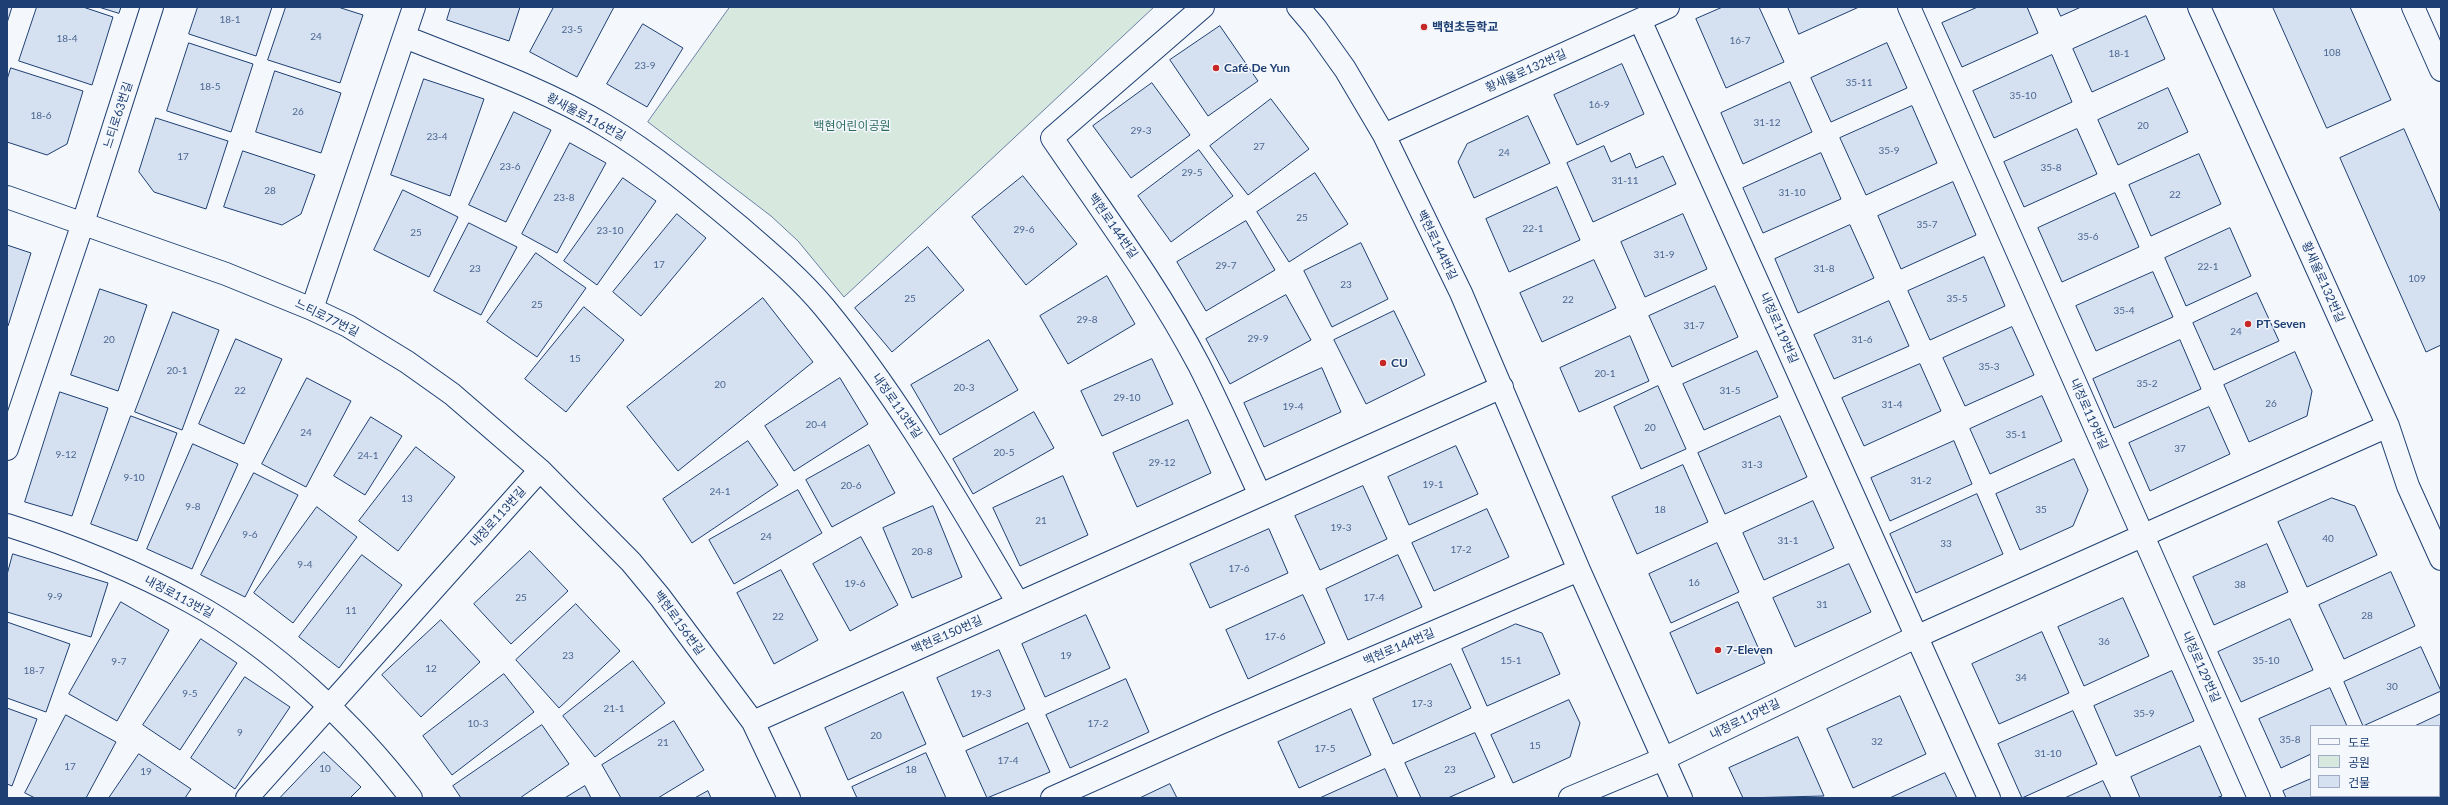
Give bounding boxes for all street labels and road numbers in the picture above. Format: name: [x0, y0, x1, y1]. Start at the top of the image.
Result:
street label: 황새울로132번길: [1483, 47, 1569, 95]
street label: 느티로63번길: [100, 80, 136, 150]
street label: 황새울로116번길: [544, 90, 628, 144]
street label: 백현로144번길: [1085, 191, 1141, 261]
street label: 백현로144번길: [1414, 208, 1460, 282]
street label: 황새울로132번길: [2299, 239, 2347, 325]
street label: 내정로119번길: [1757, 290, 1801, 366]
street label: 느티로77번길: [293, 296, 361, 340]
street label: 내정로113번길: [869, 371, 925, 441]
street label: 내정로119번길: [2067, 376, 2111, 452]
street label: 내정로113번길: [467, 484, 529, 550]
street label: 내정로113번길: [142, 573, 216, 621]
street label: 백현로156번길: [651, 588, 707, 658]
street label: 백현로150번길: [909, 613, 985, 657]
street label: 백현로144번길: [1361, 626, 1437, 668]
street label: 내정로129번길: [2179, 629, 2223, 705]
street label: 내정로119번길: [1708, 696, 1782, 742]

